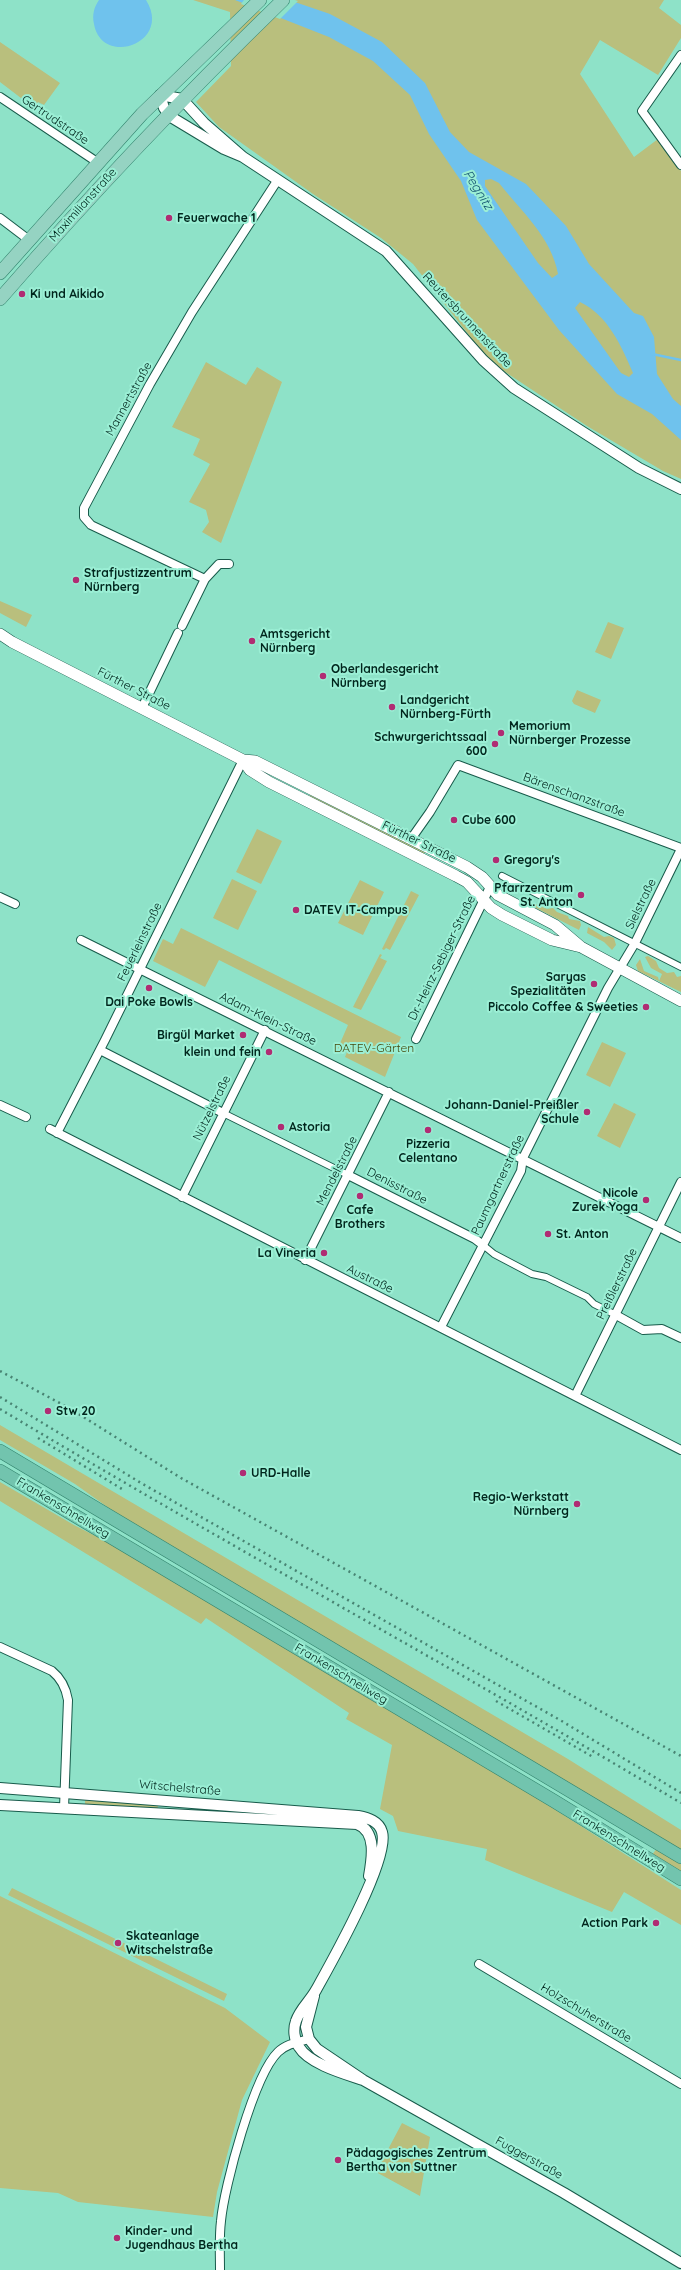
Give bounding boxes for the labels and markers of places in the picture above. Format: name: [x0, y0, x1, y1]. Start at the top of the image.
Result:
place label: Feuerwache 1: [177, 211, 256, 225]
marker: Feuerwache 1: [164, 213, 174, 223]
place label: Ki und Aikido: [30, 287, 104, 301]
marker: Ki und Aikido: [17, 289, 27, 299]
place label: Strafjustizzentrum Nürnberg: [84, 566, 192, 594]
marker: Strafjustizzentrum Nürnberg: [71, 575, 81, 585]
place label: Amtsgericht Nürnberg: [260, 627, 330, 655]
marker: Amtsgericht Nürnberg: [247, 636, 257, 646]
place label: Oberlandesgericht Nürnberg: [331, 662, 439, 690]
marker: Oberlandesgericht Nürnberg: [318, 671, 328, 681]
place label: Landgericht Nürnberg-Fürth: [400, 693, 491, 721]
marker: Landgericht Nürnberg-Fürth: [387, 702, 397, 712]
place label: Memorium Nürnberger Prozesse: [509, 719, 631, 747]
marker: Memorium Nürnberger Prozesse: [496, 728, 506, 738]
place label: Schwurgerichtssaal 600: [374, 730, 487, 758]
marker: Schwurgerichtssaal 600: [490, 739, 500, 749]
place label: Cube 600: [462, 813, 516, 827]
marker: Cube 600: [449, 815, 459, 825]
place label: Gregory's: [504, 853, 560, 867]
marker: Gregory's: [491, 855, 501, 865]
place label: Pfarrzentrum St. Anton: [494, 881, 573, 909]
marker: Pfarrzentrum St. Anton: [576, 890, 586, 900]
place label: DATEV IT-Campus: [304, 903, 408, 917]
marker: DATEV IT-Campus: [291, 905, 301, 915]
place label: Saryas Spezialitäten: [510, 970, 586, 998]
marker: Saryas Spezialitäten: [589, 979, 599, 989]
marker: Dai Poke Bowls: [144, 983, 154, 993]
place label: Dai Poke Bowls: [105, 995, 193, 1009]
place label: Piccolo Coffee & Sweeties: [488, 1000, 638, 1014]
marker: Piccolo Coffee & Sweeties: [641, 1002, 651, 1012]
place label: Birgül Market: [157, 1028, 235, 1042]
marker: Birgül Market: [238, 1030, 248, 1040]
place label: klein und fein: [184, 1045, 261, 1059]
marker: klein und fein: [264, 1047, 274, 1057]
place label: Johann-Daniel-Preißler Schule: [445, 1098, 579, 1126]
marker: Johann-Daniel-Preißler Schule: [582, 1107, 592, 1117]
place label: Astoria: [289, 1120, 330, 1134]
marker: Astoria: [276, 1122, 286, 1132]
marker: Pizzeria Celentano: [423, 1125, 433, 1135]
place label: Pizzeria Celentano: [398, 1137, 458, 1165]
place label: Nicole Zurek Yoga: [572, 1186, 638, 1214]
marker: Cafe Brothers: [355, 1191, 365, 1201]
marker: Nicole Zurek Yoga: [641, 1195, 651, 1205]
place label: Cafe Brothers: [335, 1203, 385, 1231]
place label: St. Anton: [556, 1227, 609, 1241]
marker: St. Anton: [543, 1229, 553, 1239]
place label: La Vineria: [258, 1246, 316, 1260]
marker: La Vineria: [319, 1248, 329, 1258]
place label: Stw 20: [56, 1404, 95, 1418]
marker: Stw 20: [43, 1406, 53, 1416]
place label: URD-Halle: [251, 1466, 311, 1480]
marker: URD-Halle: [238, 1468, 248, 1478]
place label: Regio-Werkstatt Nürnberg: [473, 1490, 569, 1518]
marker: Regio-Werkstatt Nürnberg: [572, 1499, 582, 1509]
place label: Action Park: [582, 1916, 648, 1930]
marker: Action Park: [651, 1918, 661, 1928]
place label: Skateanlage Witschelstraße: [126, 1929, 213, 1957]
marker: Skateanlage Witschelstraße: [113, 1938, 123, 1948]
place label: Pädagogisches Zentrum Bertha von Suttner: [346, 2146, 487, 2174]
marker: Pädagogisches Zentrum Bertha von Suttner: [333, 2155, 343, 2165]
place label: Kinder- und Jugendhaus Bertha: [125, 2224, 238, 2252]
marker: Kinder- und Jugendhaus Bertha: [112, 2233, 122, 2243]

